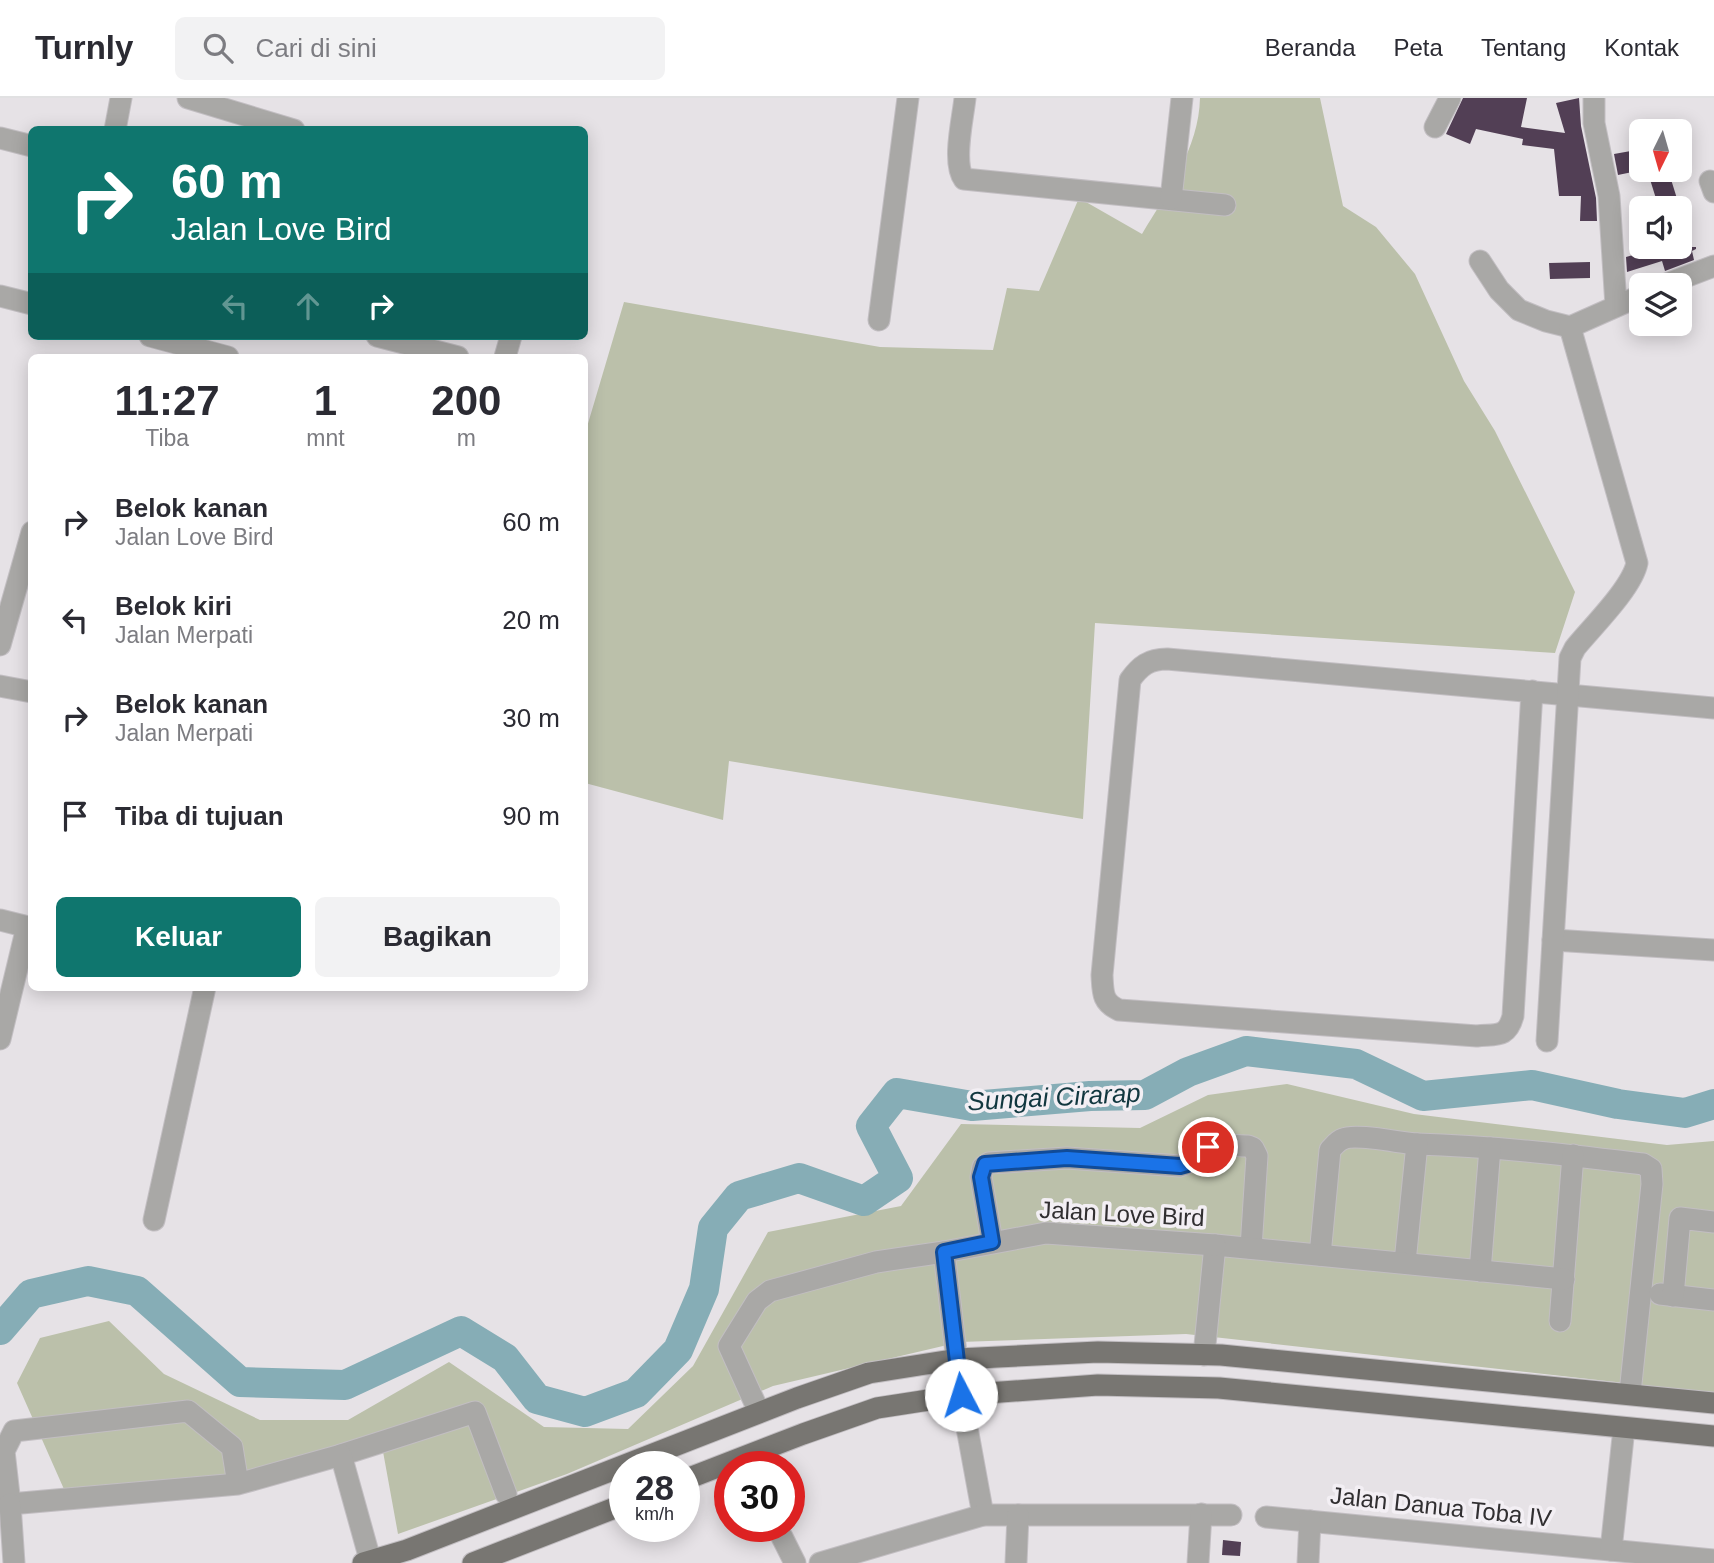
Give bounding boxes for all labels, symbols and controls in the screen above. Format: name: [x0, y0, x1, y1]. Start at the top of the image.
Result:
search box: [175, 17, 665, 80]
text: Turnly: [35, 29, 133, 66]
icon: search: [199, 29, 237, 67]
text: Cari di sini: [255, 33, 377, 63]
text: Beranda: [1265, 34, 1356, 61]
text: Peta: [1394, 34, 1443, 61]
text: Tentang: [1481, 34, 1566, 61]
text: Kontak: [1604, 34, 1679, 61]
north arrow: [1629, 119, 1692, 182]
map controls: [1629, 119, 1692, 336]
icon: right: [56, 154, 147, 245]
text: 60 m: [171, 154, 283, 208]
button: sound: [1629, 196, 1692, 259]
text: Jalan Love Bird: [171, 211, 392, 247]
button: layers: [1629, 273, 1692, 336]
icon: left: [216, 287, 254, 325]
icon: ahead: [289, 287, 327, 325]
icon: right: [362, 287, 400, 325]
text: 11:27: [115, 377, 220, 424]
text: 1: [314, 377, 337, 424]
text: 200: [431, 377, 501, 424]
text: Tiba: [145, 425, 189, 451]
text: mnt: [306, 425, 345, 451]
text: m: [457, 425, 476, 451]
text: Belok kanan: [115, 493, 268, 523]
icon: right: [56, 503, 94, 541]
text: 60 m: [502, 507, 560, 537]
text: Jalan Love Bird: [115, 524, 274, 550]
text: Belok kiri: [115, 591, 232, 621]
icon: left: [56, 601, 94, 639]
text: 20 m: [502, 605, 560, 635]
text: Jalan Merpati: [115, 622, 253, 648]
text: Belok kanan: [115, 689, 268, 719]
icon: right: [56, 699, 94, 737]
text: 30 m: [502, 703, 560, 733]
text: Jalan Merpati: [115, 720, 253, 746]
icon: arrive: [56, 797, 94, 835]
text: Tiba di tujuan: [115, 801, 284, 831]
text: 90 m: [502, 801, 560, 831]
button: Keluar: [56, 897, 301, 977]
button: Bagikan: [315, 897, 560, 977]
water label: Sungai Cirarap: [967, 1077, 1141, 1117]
pin: [1178, 1117, 1238, 1177]
icon: arrive: [1189, 1128, 1227, 1166]
street label: Jalan Love Bird: [1039, 1196, 1205, 1231]
position arrow: [924, 1358, 998, 1432]
speed limit sign: 30: [714, 1451, 805, 1542]
text: 28: [635, 1468, 674, 1507]
street label: Jalan Danua Toba IV: [1329, 1481, 1553, 1532]
text: km/h: [635, 1504, 674, 1524]

